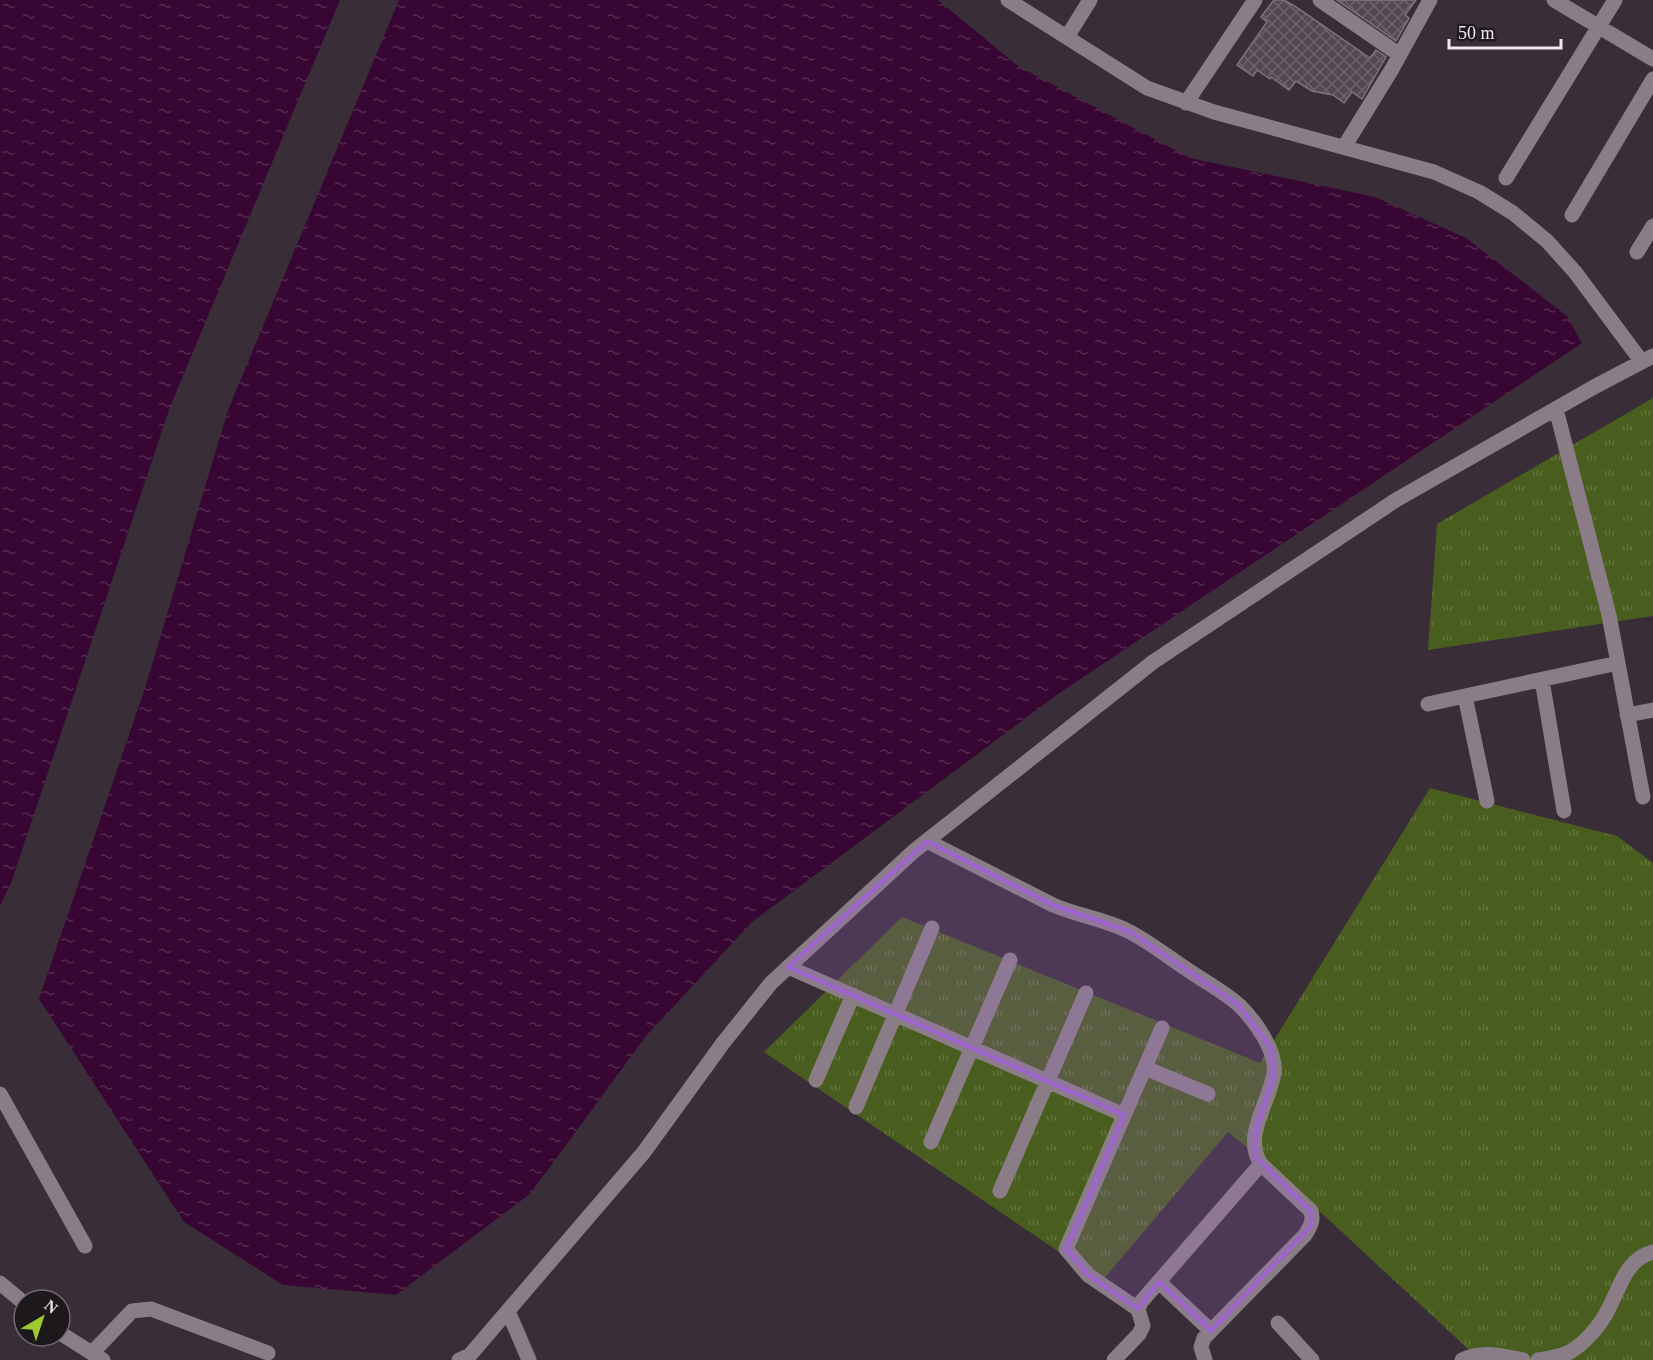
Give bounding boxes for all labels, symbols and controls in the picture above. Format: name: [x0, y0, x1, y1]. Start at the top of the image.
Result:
scale bar: [1449, 12, 1562, 50]
text: 50 m: [1458, 23, 1495, 43]
north arrow: [12, 1288, 72, 1348]
text: N: [41, 1296, 61, 1317]

